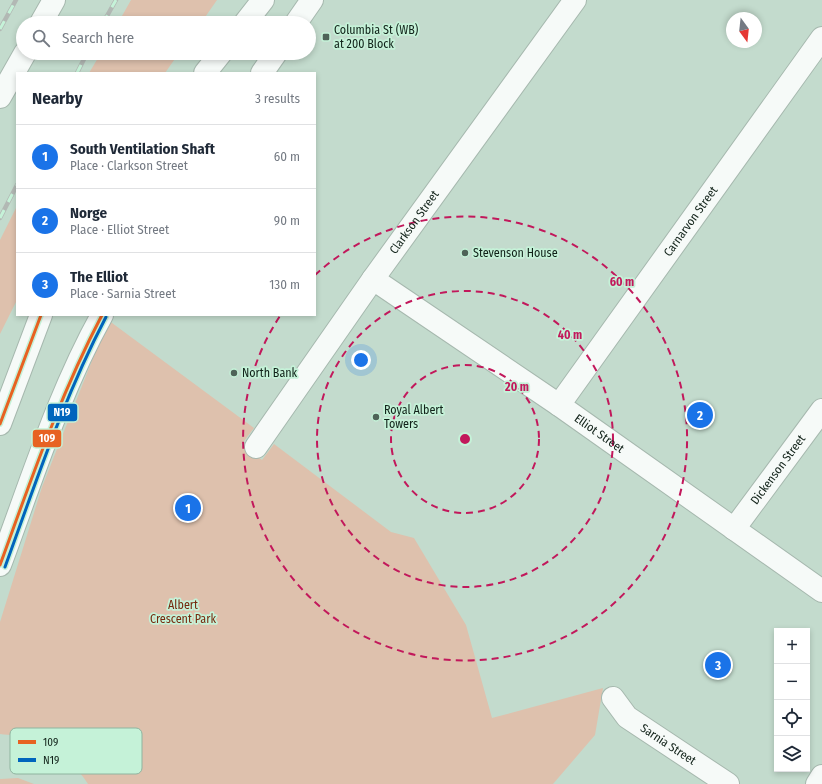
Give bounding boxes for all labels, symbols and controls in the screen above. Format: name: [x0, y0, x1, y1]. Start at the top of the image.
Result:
north arrow: [726, 12, 762, 48]
search box: [16, 16, 316, 60]
place label: Columbia St (WB) at 200 Block: [334, 23, 419, 51]
icon: search: [30, 27, 52, 49]
text: Search here: [62, 29, 134, 47]
marker: Columbia St (WB) at 200 Block: [321, 32, 331, 42]
text: Nearby: [32, 88, 83, 109]
text: 3 results: [255, 91, 300, 106]
text: South Ventilation Shaft: [70, 140, 215, 158]
text: 1: [42, 149, 48, 164]
text: 60 m: [274, 149, 300, 164]
text: Place · Clarkson Street: [70, 158, 188, 173]
street label: Carnarvon Street: [661, 184, 720, 259]
street label: Clarkson Street: [387, 188, 442, 257]
text: Norge: [70, 204, 107, 222]
text: 2: [42, 213, 48, 228]
text: 90 m: [274, 213, 300, 228]
text: Place · Elliot Street: [70, 222, 169, 237]
place label: Stevenson House: [473, 246, 558, 260]
marker: Stevenson House: [460, 248, 470, 258]
text: The Elliot: [70, 268, 128, 286]
text: 60 m: [610, 275, 634, 289]
text: 3: [42, 277, 48, 292]
text: 130 m: [269, 277, 300, 292]
text: Place · Sarnia Street: [70, 286, 176, 301]
text: 40 m: [558, 328, 582, 342]
your location: [351, 350, 371, 370]
place label: North Bank: [242, 366, 298, 380]
marker: North Bank: [229, 368, 239, 378]
text: 20 m: [504, 380, 529, 394]
pin: 2: [687, 400, 713, 430]
line badge: N19: [47, 403, 78, 422]
place label: Royal Albert Towers: [384, 403, 444, 431]
text: N19: [54, 406, 71, 419]
street label: Elliot Street: [572, 411, 627, 456]
marker: Royal Albert Towers: [371, 412, 381, 422]
line badge: 109: [32, 429, 62, 448]
text: 109: [39, 432, 55, 445]
centre of rings: [458, 432, 472, 446]
street label: Dickenson Street: [748, 432, 808, 507]
pin: 1: [175, 493, 201, 523]
park label: Albert Crescent Park: [150, 598, 216, 626]
map controls: [774, 628, 810, 772]
button: +: [774, 628, 810, 664]
pin: 3: [705, 650, 731, 680]
button: −: [774, 664, 810, 700]
button: locate: [774, 700, 810, 736]
street label: Sarnia Street: [638, 721, 699, 768]
legend: [10, 728, 142, 774]
text: 109: [43, 736, 58, 749]
button: layers: [774, 736, 810, 772]
text: N19: [43, 754, 59, 767]

